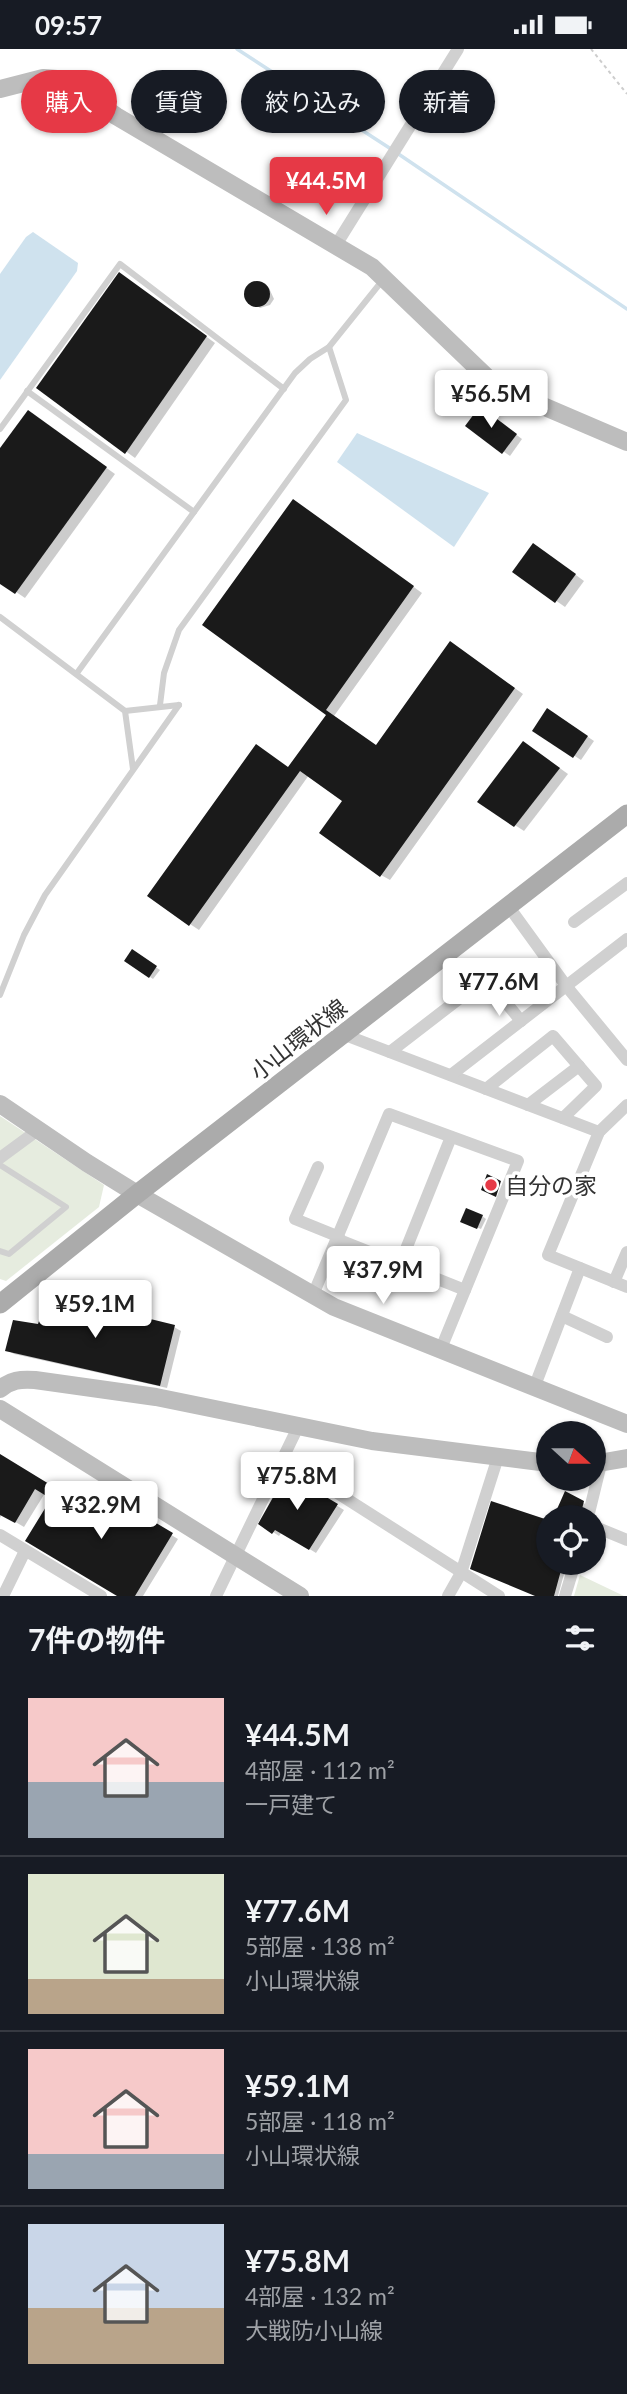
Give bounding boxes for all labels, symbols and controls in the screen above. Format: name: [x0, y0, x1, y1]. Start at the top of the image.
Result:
text: 09:57: [35, 9, 102, 41]
chip: 購入: [21, 70, 117, 133]
chip: 賃貸: [131, 70, 227, 133]
chip: 絞り込み: [241, 70, 385, 133]
chip: 新着: [399, 70, 495, 133]
pin: ¥44.5M: [269, 157, 383, 217]
text: ¥44.5M: [286, 166, 366, 194]
pin: ¥56.5M: [434, 371, 548, 430]
text: ¥56.5M: [451, 379, 531, 407]
pin: ¥77.6M: [442, 958, 556, 1018]
text: ¥77.6M: [459, 967, 539, 995]
street label: 小山環状線: [244, 993, 352, 1085]
place label: 自分の家: [505, 1171, 597, 1199]
marker: 自分の家: [483, 1177, 499, 1193]
pin: ¥37.9M: [326, 1247, 440, 1306]
text: ¥37.9M: [343, 1255, 423, 1283]
pin: ¥59.1M: [38, 1281, 152, 1340]
text: ¥59.1M: [55, 1289, 135, 1317]
north arrow: [536, 1421, 606, 1491]
map controls: [536, 1421, 606, 1575]
pin: ¥75.8M: [240, 1453, 354, 1512]
text: ¥75.8M: [257, 1461, 337, 1489]
pin: ¥32.9M: [44, 1481, 158, 1541]
text: ¥32.9M: [61, 1490, 141, 1518]
button: locate: [536, 1505, 606, 1575]
icon: filters: [561, 1619, 599, 1657]
text: 7件の物件: [28, 1621, 165, 1657]
text: ¥44.5M: [245, 1716, 350, 1752]
icon: home: [84, 1726, 168, 1810]
text: 4部屋 · 112 m²: [245, 1756, 395, 1784]
text: 一戸建て: [245, 1790, 337, 1818]
text: ¥77.6M: [245, 1892, 350, 1928]
icon: home: [84, 1902, 168, 1986]
text: 5部屋 · 138 m²: [245, 1932, 395, 1960]
text: 小山環状線: [245, 1966, 360, 1994]
text: ¥59.1M: [245, 2067, 350, 2103]
icon: home: [84, 2077, 168, 2161]
text: 5部屋 · 118 m²: [245, 2107, 395, 2135]
text: 小山環状線: [245, 2141, 360, 2169]
text: ¥75.8M: [245, 2242, 350, 2278]
icon: home: [84, 2252, 168, 2336]
text: 4部屋 · 132 m²: [245, 2282, 395, 2310]
text: 大戦防小山線: [245, 2316, 383, 2344]

